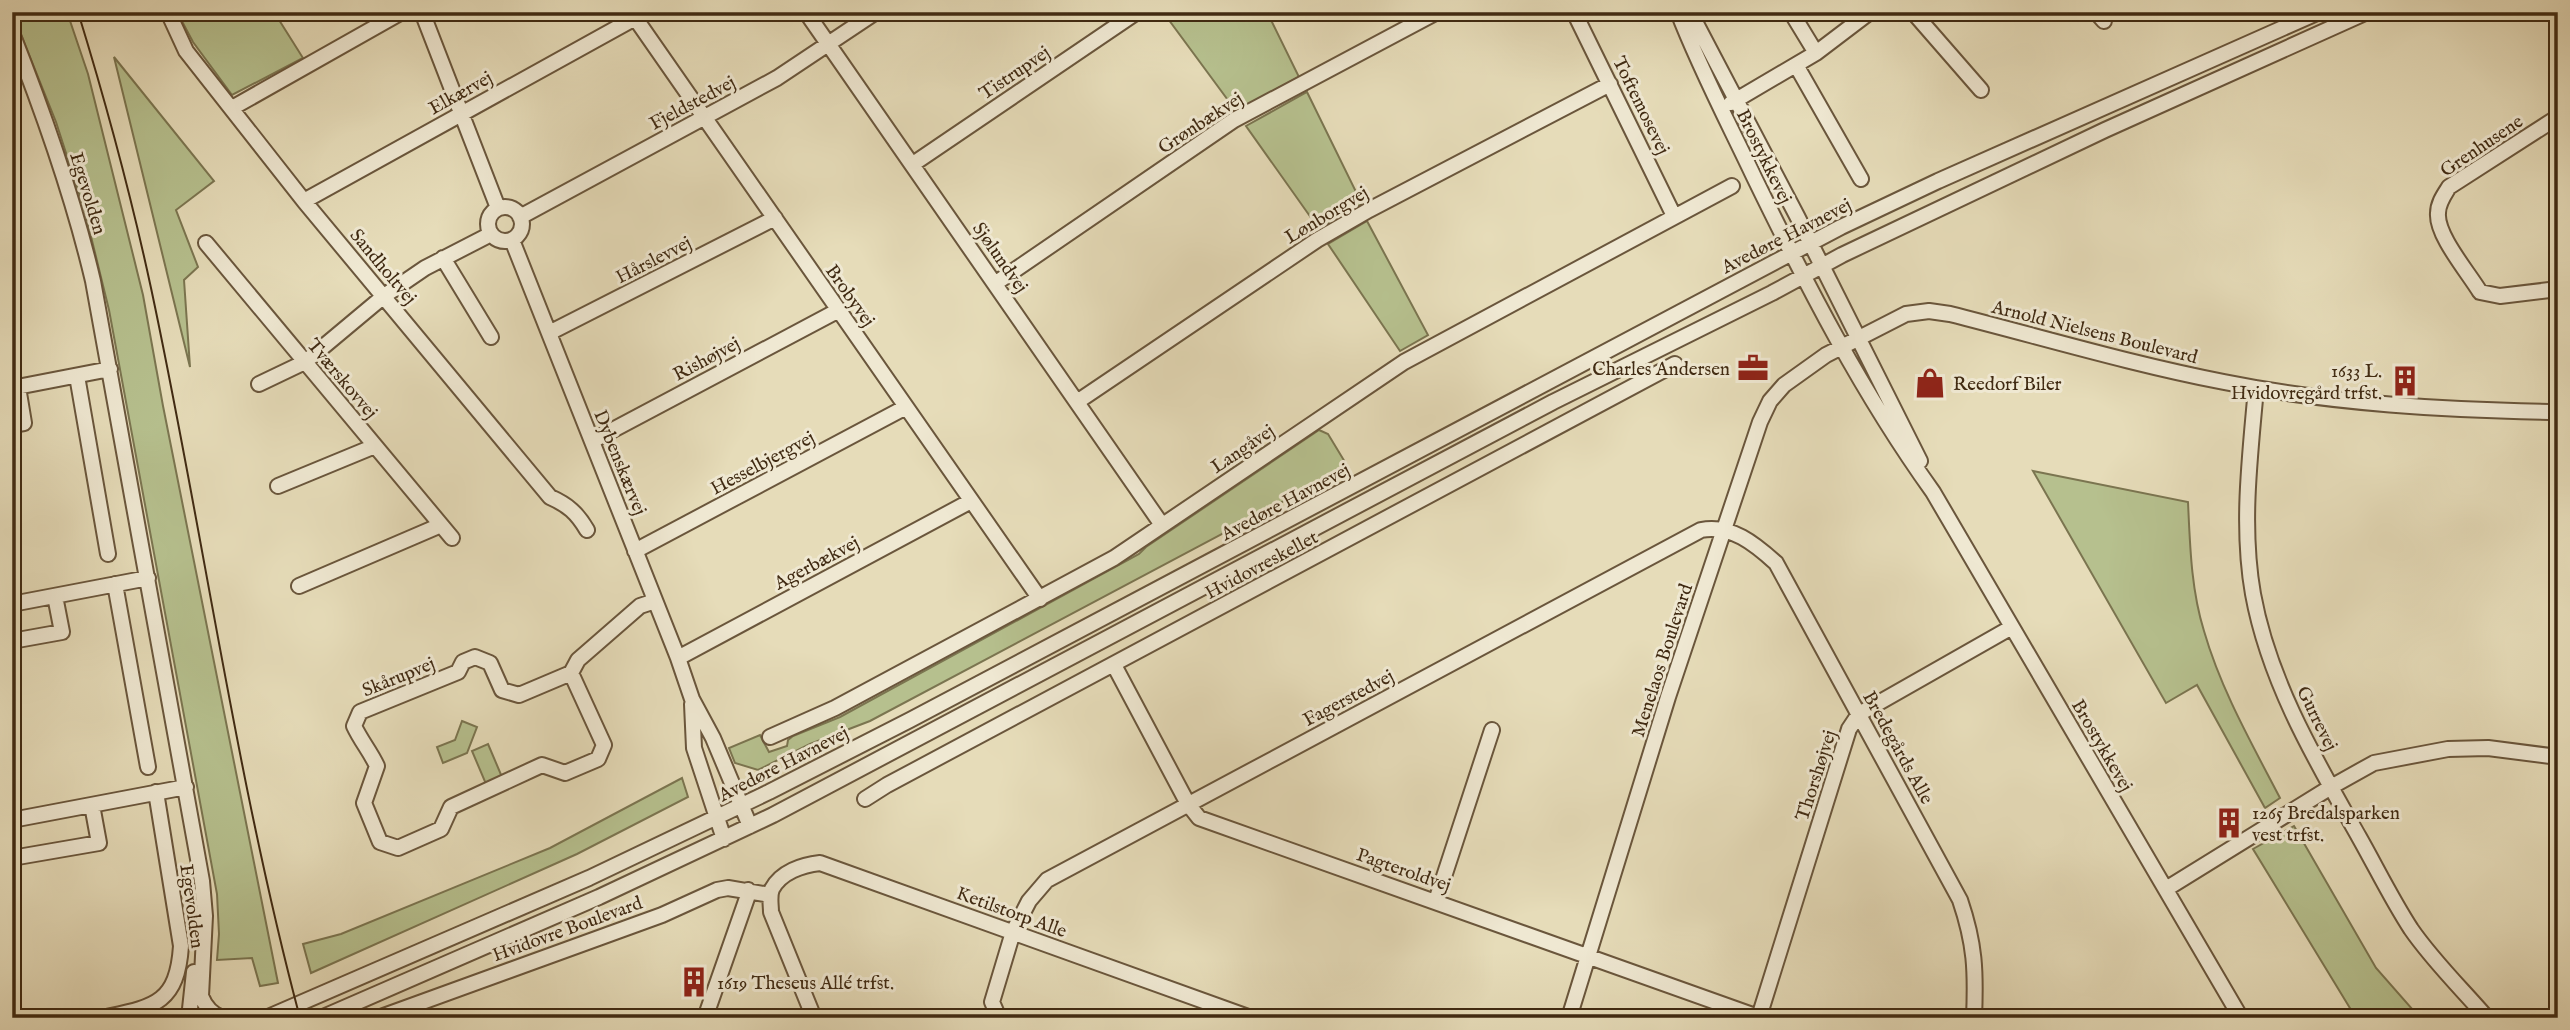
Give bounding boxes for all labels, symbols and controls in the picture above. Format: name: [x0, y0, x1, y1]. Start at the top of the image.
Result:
street label: Tistrupvej: [975, 41, 1055, 106]
street label: Toftemosevej: [1606, 53, 1674, 159]
street label: Elkærvej: [425, 66, 497, 121]
street label: Fjeldstedvej: [646, 71, 740, 136]
street label: Grønbækvej: [1154, 87, 1248, 160]
street label: Brostykkevej: [1730, 106, 1796, 208]
street label: Grenhusene: [2436, 110, 2528, 183]
street label: Egevolden: [63, 150, 111, 238]
street label: Lønborgvej: [1281, 181, 1373, 250]
street label: Avedøre Havnevej: [1717, 194, 1856, 280]
street label: Sjølundvej: [966, 218, 1032, 298]
street label: Sandholtvej: [344, 224, 421, 310]
street label: Hårslevvej: [612, 231, 696, 290]
street label: Brobyvej: [819, 260, 879, 332]
street label: Arnold Nielsens Boulevard: [1988, 296, 2201, 370]
street label: Rishøjvej: [669, 332, 745, 387]
street label: Tværskovvej: [301, 334, 382, 424]
office icon: Charles Andersen: [1736, 351, 1770, 385]
place label: Charles Andersen: [1592, 358, 1730, 382]
place label: 1633 L. Hvidovregård trfst.: [2231, 360, 2382, 406]
building icon: 1633 L. Hvidovregård trfst.: [2388, 364, 2422, 398]
shop icon: Reedorf Biler: [1913, 366, 1947, 400]
place label: Reedorf Biler: [1953, 373, 2062, 397]
street label: Dybenskærvej: [587, 407, 651, 519]
street label: Langåvej: [1207, 420, 1280, 480]
street label: Hesselbjergvej: [707, 426, 819, 501]
street label: Avedøre Havnevej: [1216, 459, 1355, 547]
street label: Hvidovreskellet: [1201, 526, 1323, 606]
street label: Agerbækvej: [769, 531, 864, 597]
street label: Menelaos Boulevard: [1627, 580, 1699, 740]
street label: Skårupvej: [359, 652, 439, 703]
street label: Fagerstedvej: [1299, 665, 1398, 733]
street label: Gurrevej: [2290, 683, 2342, 755]
street label: Bredegårds Alle: [1856, 687, 1938, 809]
street label: Brostykkevej: [2065, 696, 2137, 796]
street label: Avedøre Havnevej: [714, 722, 853, 808]
street label: Thorshøjvej: [1791, 727, 1843, 824]
place label: 1265 Bredalsparken vest trfst.: [2252, 802, 2400, 848]
building icon: 1265 Bredalsparken vest trfst.: [2212, 806, 2246, 840]
street label: Pagteroldvej: [1353, 844, 1454, 898]
street label: Egevolden: [173, 863, 209, 950]
street label: Ketilstorp Alle: [953, 882, 1070, 944]
street label: Hvidovre Boulevard: [489, 891, 647, 968]
building icon: 1619 Theseus Allé trfst.: [677, 965, 711, 999]
place label: 1619 Theseus Allé trfst.: [717, 972, 894, 996]

